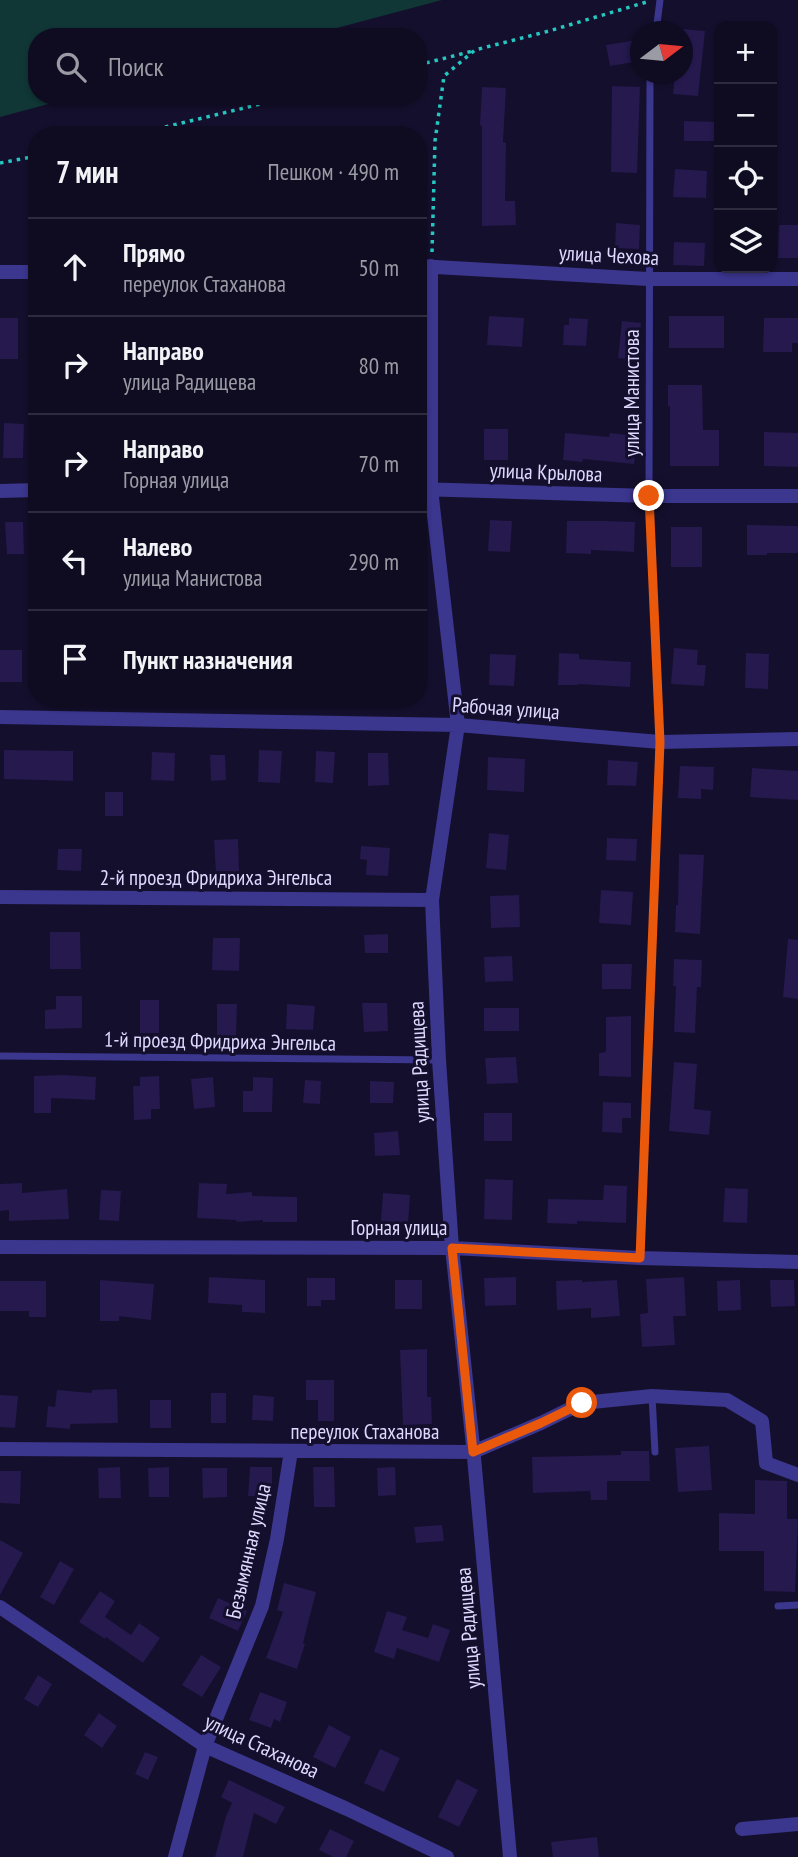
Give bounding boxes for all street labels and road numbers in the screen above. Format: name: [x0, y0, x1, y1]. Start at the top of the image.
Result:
street label: улица Чехова: [558, 239, 660, 271]
street label: улица Манистова: [618, 329, 645, 457]
street label: улица Крылова: [489, 457, 603, 487]
street label: Рабочая улица: [451, 691, 561, 725]
street label: 2-й проезд Фридриха Энгельса: [100, 864, 332, 891]
street label: улица Радищева: [402, 1001, 436, 1123]
street label: 1-й проезд Фридриха Энгельса: [104, 1025, 336, 1057]
street label: Горная улица: [351, 1214, 447, 1241]
street label: переулок Стаханова: [291, 1418, 439, 1445]
street label: Безымянная улица: [219, 1481, 277, 1621]
street label: улица Радищева: [449, 1566, 487, 1690]
street label: улица Стаханова: [200, 1708, 324, 1784]

